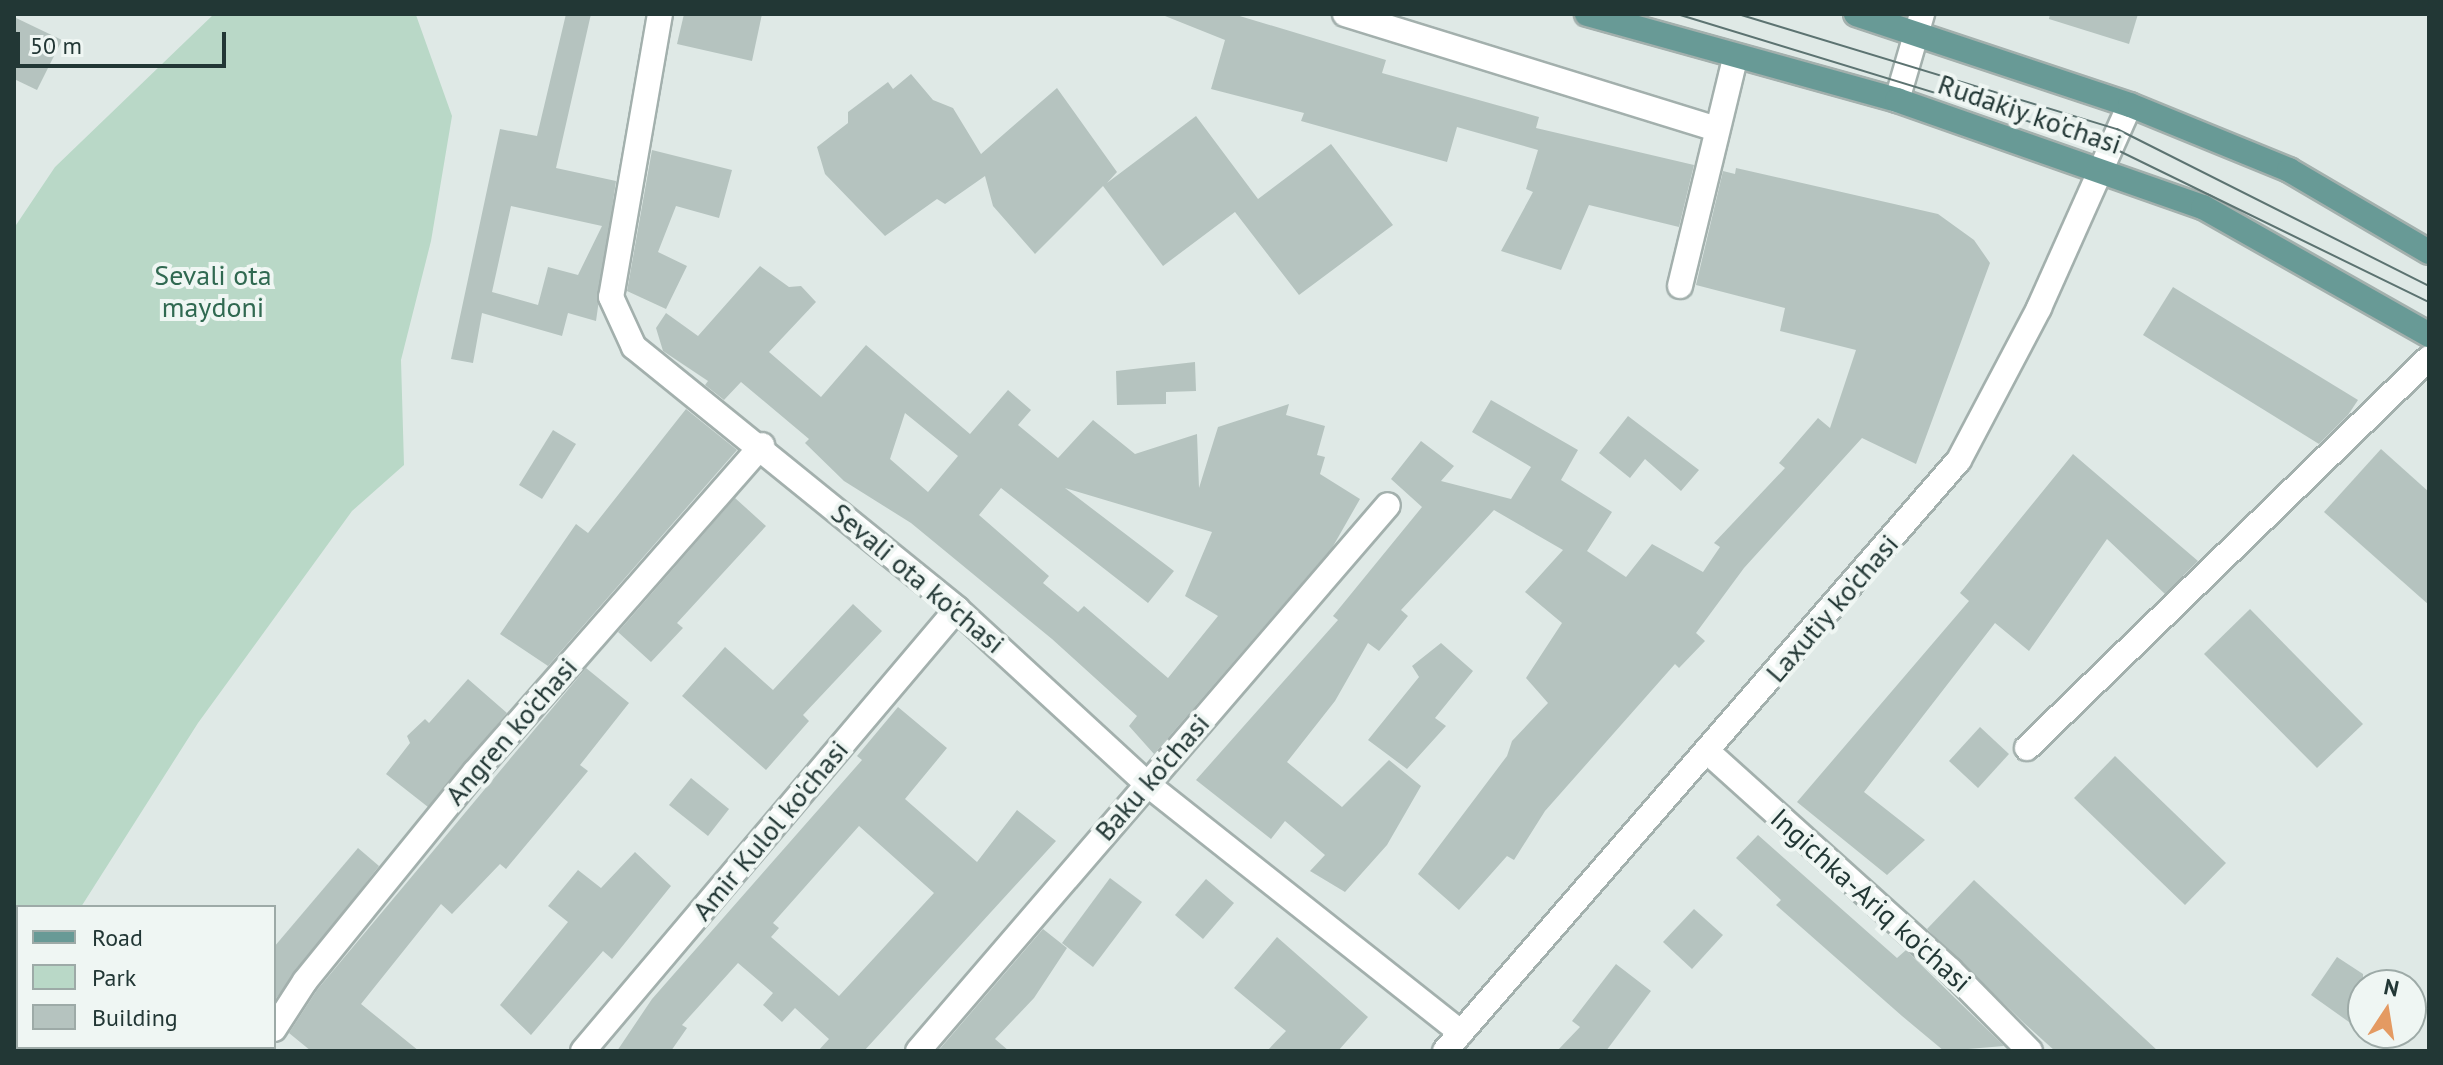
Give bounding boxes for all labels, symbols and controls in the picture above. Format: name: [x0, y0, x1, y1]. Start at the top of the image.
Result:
scale bar: [20, 16, 230, 66]
text: 50 m: [30, 30, 82, 61]
street label: Rudakiy ko'chasi: [1933, 67, 2127, 161]
park label: Sevali ota maydoni: [154, 258, 272, 324]
street label: Sevali ota ko'chasi: [825, 496, 1011, 660]
street label: Laxutiy ko'chasi: [1758, 527, 1906, 689]
street label: Angren ko'chasi: [438, 650, 584, 812]
street label: Baku ko'chasi: [1088, 707, 1216, 847]
street label: Amir Kulol ko'chasi: [685, 733, 855, 927]
street label: Ingichka-Ariq ko'chasi: [1764, 801, 1978, 999]
legend: [16, 905, 276, 1049]
text: Road: [92, 922, 143, 953]
text: Park: [92, 962, 136, 993]
north arrow: [2347, 969, 2427, 1049]
text: N: [2382, 972, 2402, 1003]
text: Building: [92, 1002, 178, 1033]

